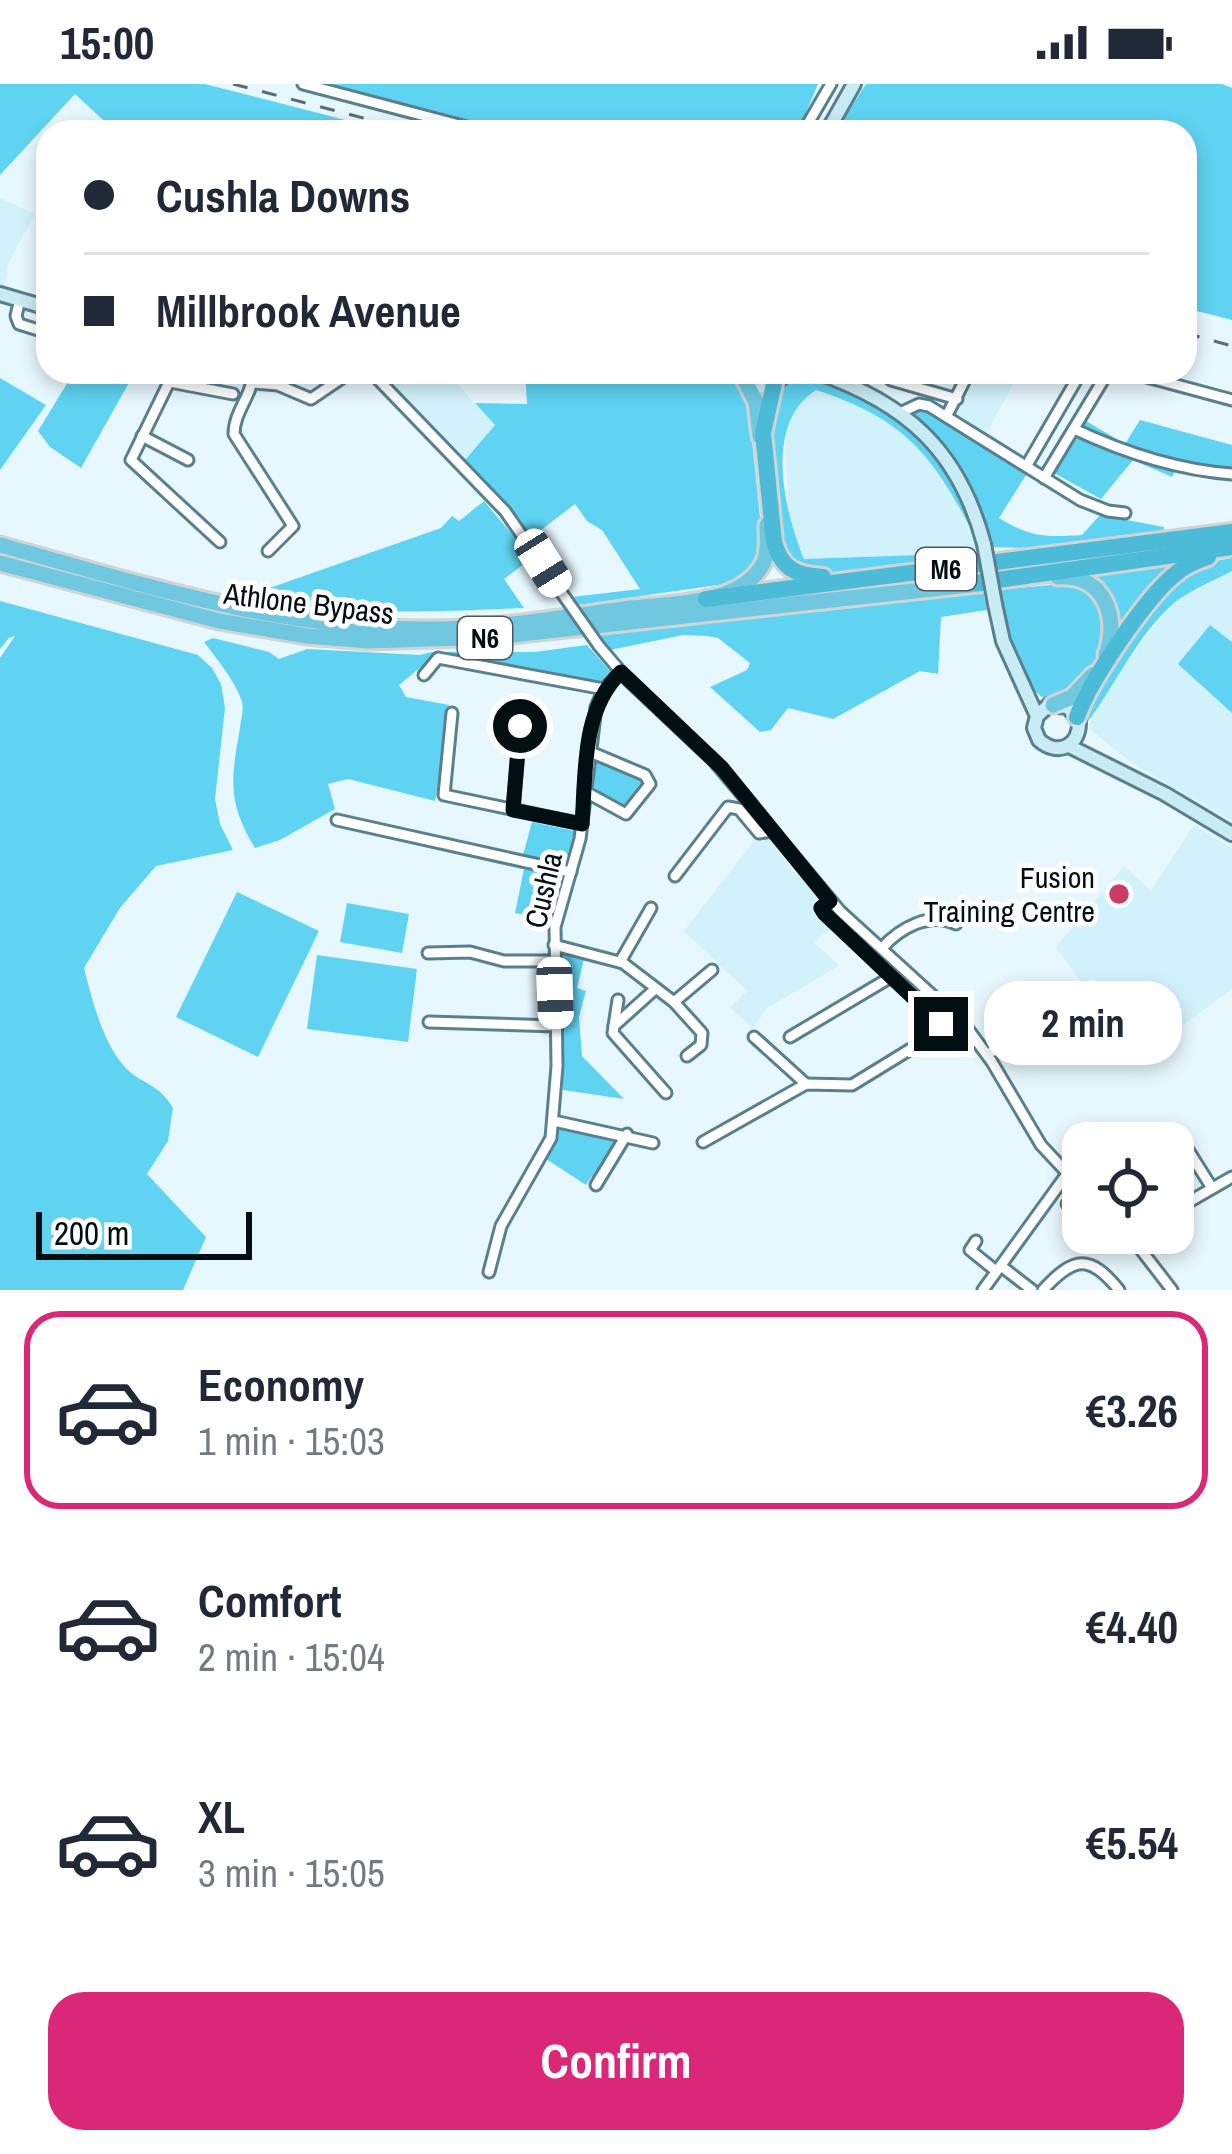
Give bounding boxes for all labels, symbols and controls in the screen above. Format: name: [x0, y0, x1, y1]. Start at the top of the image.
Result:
text: 15:00: [60, 12, 154, 73]
text: Cushla Downs: [156, 165, 410, 226]
text: Millbrook Avenue: [156, 280, 461, 341]
car: [509, 523, 577, 603]
road number: M6: [916, 548, 976, 590]
street label: Athlone Bypass: [221, 573, 396, 633]
road number: N6: [458, 617, 512, 659]
route start: [493, 699, 547, 753]
street label: Cushla: [515, 848, 571, 932]
place label: Fusion Training Centre: [924, 857, 1095, 931]
marker: Fusion Training Centre: [1106, 881, 1132, 907]
car: [536, 956, 574, 1030]
callout: 2 min: [983, 982, 1181, 1066]
route end: [914, 997, 968, 1051]
text: 2 min: [1041, 997, 1125, 1049]
map controls: [1062, 1122, 1194, 1254]
button: locate: [1062, 1122, 1194, 1254]
scale bar: [36, 1206, 252, 1259]
text: 200 m: [54, 1211, 129, 1255]
text: Economy: [198, 1354, 364, 1415]
icon: car: [54, 1356, 162, 1464]
text: €3.26: [1086, 1380, 1178, 1441]
text: 1 min · 15:03: [198, 1415, 385, 1467]
text: Comfort: [198, 1570, 341, 1631]
icon: car: [54, 1572, 162, 1680]
text: €4.40: [1086, 1596, 1178, 1657]
text: 2 min · 15:04: [198, 1631, 385, 1683]
text: XL: [198, 1786, 245, 1847]
icon: car: [54, 1788, 162, 1896]
text: €5.54: [1086, 1812, 1178, 1873]
text: 3 min · 15:05: [198, 1847, 385, 1899]
button: Confirm: [48, 1992, 1184, 2130]

